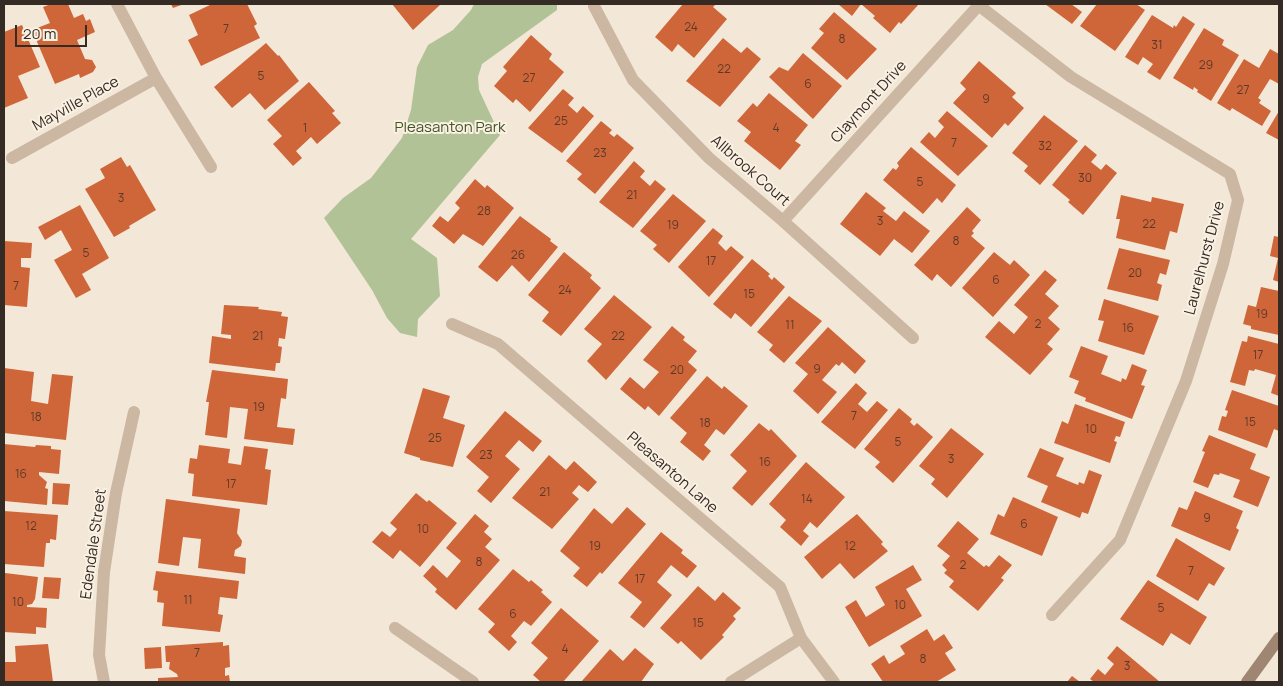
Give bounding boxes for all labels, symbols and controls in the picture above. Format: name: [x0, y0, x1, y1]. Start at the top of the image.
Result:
scale bar: [18, 15, 90, 47]
house number: 24: [684, 21, 698, 35]
text: 20 m: [23, 23, 56, 44]
house number: 7: [223, 23, 229, 37]
house number: 8: [839, 33, 845, 47]
house number: 31: [1151, 39, 1163, 53]
street label: Claymont Drive: [827, 57, 911, 147]
house number: 29: [1199, 59, 1213, 73]
house number: 22: [717, 63, 731, 77]
house number: 5: [258, 70, 264, 84]
house number: 27: [523, 72, 535, 86]
street label: Mayville Place: [30, 73, 122, 135]
house number: 6: [804, 78, 812, 92]
house number: 27: [1237, 84, 1249, 98]
house number: 9: [982, 93, 990, 107]
house number: 25: [554, 115, 568, 129]
park label: Pleasanton Park: [394, 119, 506, 137]
house number: 1: [303, 122, 307, 136]
house number: 4: [772, 122, 780, 136]
street label: Allbrook Court: [707, 132, 793, 210]
house number: 7: [951, 137, 957, 151]
house number: 32: [1038, 140, 1052, 154]
house number: 23: [593, 147, 607, 161]
house number: 30: [1078, 172, 1092, 186]
house number: 5: [917, 176, 923, 190]
house number: 21: [626, 189, 638, 203]
house number: 3: [118, 192, 124, 206]
street label: Laurelhurst Drive: [1181, 199, 1229, 317]
house number: 28: [477, 205, 491, 219]
house number: 3: [877, 215, 883, 229]
house number: 22: [1142, 218, 1156, 232]
house number: 19: [667, 219, 679, 233]
house number: 8: [953, 235, 959, 249]
house number: 5: [83, 247, 89, 261]
house number: 26: [511, 249, 525, 263]
house number: 17: [706, 255, 716, 269]
house number: 20: [1128, 267, 1142, 281]
house number: 6: [992, 274, 1000, 288]
house number: 7: [13, 280, 19, 294]
house number: 24: [558, 284, 572, 298]
house number: 15: [743, 288, 755, 302]
house number: 19: [1256, 308, 1268, 322]
house number: 2: [1035, 318, 1041, 332]
house number: 11: [785, 319, 795, 333]
house number: 16: [1122, 322, 1134, 336]
house number: 21: [252, 330, 264, 344]
house number: 22: [611, 330, 625, 344]
house number: 17: [1253, 349, 1263, 363]
house number: 9: [813, 363, 821, 377]
house number: 20: [670, 364, 684, 378]
house number: 19: [253, 401, 265, 415]
house number: 7: [851, 410, 857, 424]
house number: 18: [30, 411, 42, 425]
house number: 15: [1244, 416, 1256, 430]
house number: 18: [699, 417, 711, 431]
house number: 10: [1085, 423, 1097, 437]
street label: Pleasanton Lane: [623, 429, 721, 517]
house number: 25: [428, 432, 442, 446]
house number: 5: [895, 436, 901, 450]
house number: 23: [479, 449, 493, 463]
house number: 3: [948, 453, 954, 467]
house number: 16: [759, 456, 771, 470]
house number: 16: [15, 468, 27, 482]
house number: 17: [226, 478, 236, 492]
house number: 21: [539, 486, 551, 500]
street label: Edendale Street: [77, 488, 111, 600]
house number: 14: [801, 493, 813, 507]
house number: 9: [1203, 512, 1211, 526]
house number: 6: [1020, 518, 1028, 532]
house number: 12: [25, 520, 37, 534]
house number: 10: [417, 523, 429, 537]
house number: 19: [589, 540, 601, 554]
house number: 12: [844, 540, 856, 554]
house number: 8: [476, 556, 482, 570]
house number: 2: [960, 559, 966, 573]
house number: 7: [1188, 565, 1194, 579]
house number: 17: [635, 573, 645, 587]
house number: 11: [183, 594, 193, 608]
house number: 10: [12, 596, 24, 610]
house number: 10: [894, 599, 906, 613]
house number: 5: [1158, 602, 1164, 616]
house number: 6: [509, 608, 517, 622]
house number: 15: [692, 617, 704, 631]
house number: 4: [561, 643, 569, 657]
house number: 7: [194, 647, 200, 661]
house number: 8: [920, 653, 926, 667]
house number: 3: [1124, 660, 1130, 674]

